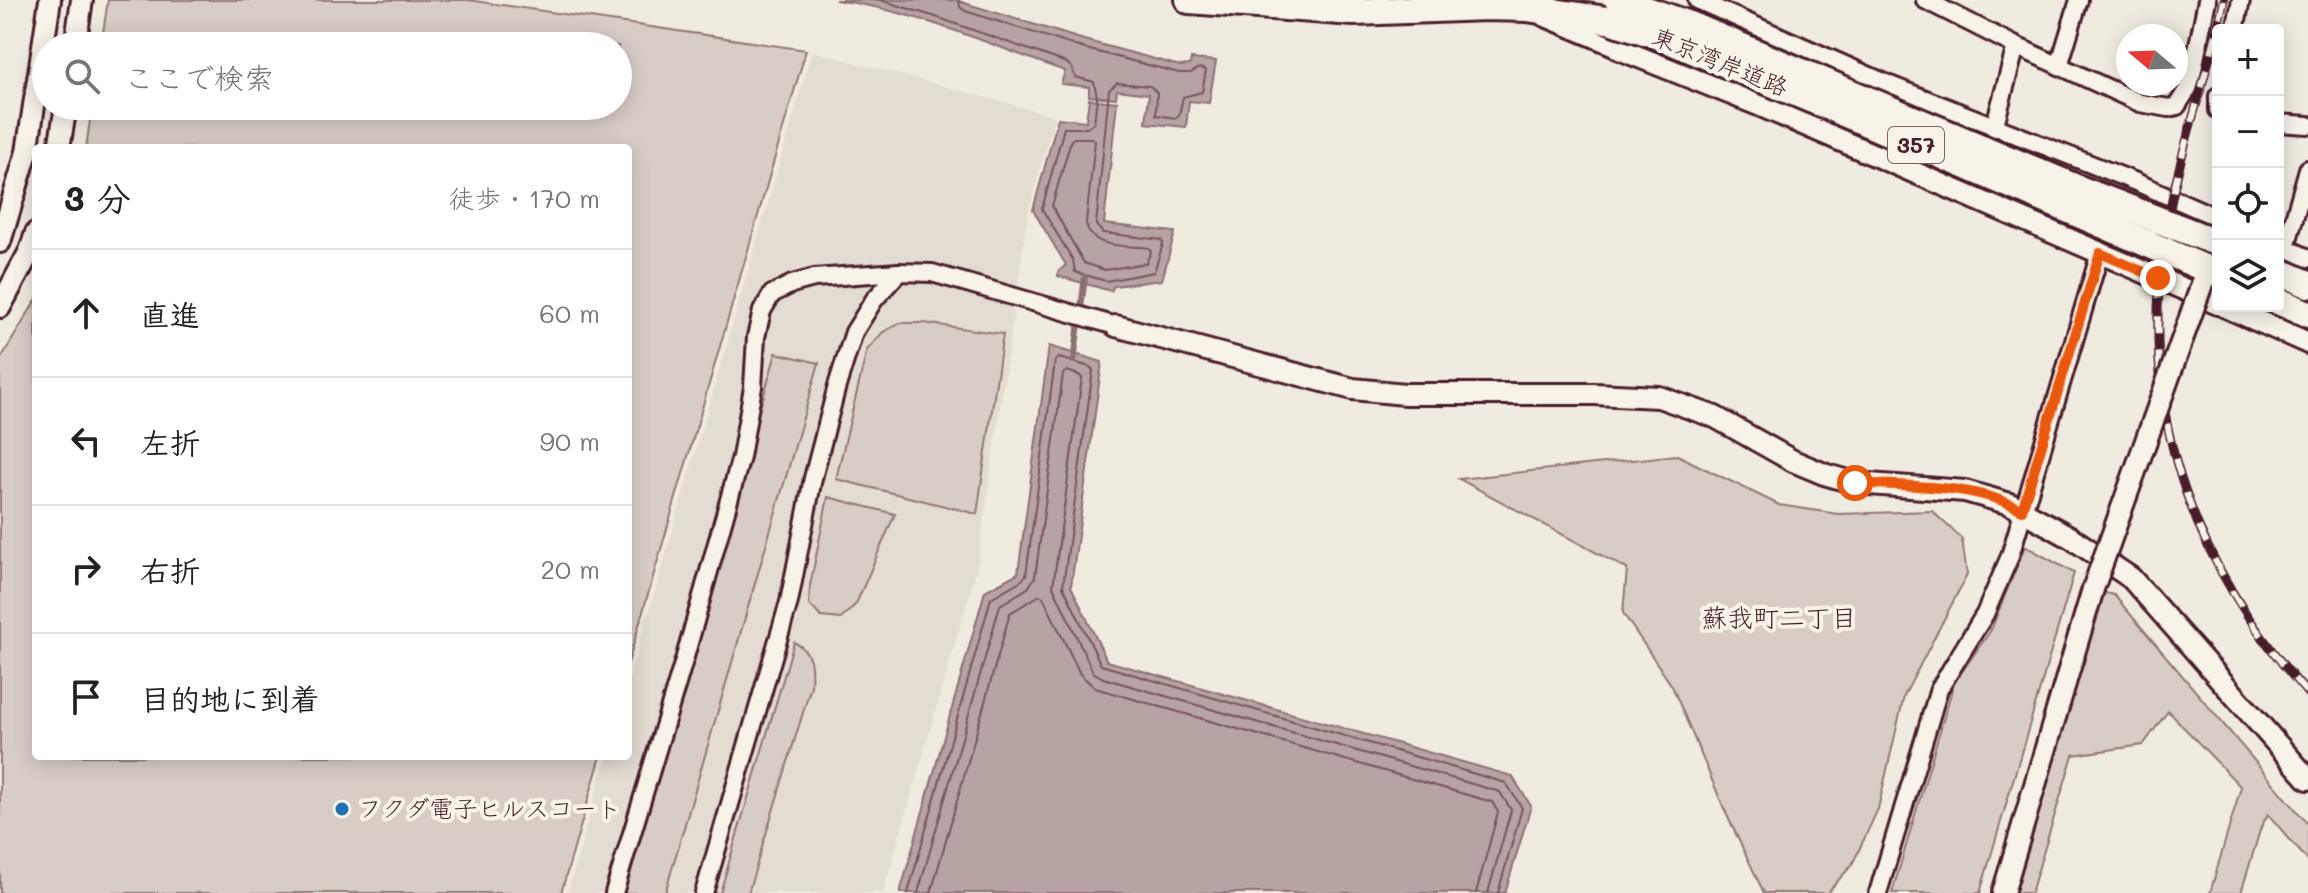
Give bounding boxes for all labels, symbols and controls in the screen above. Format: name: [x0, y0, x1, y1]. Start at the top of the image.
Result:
street label: 東京湾岸道路: [1648, 19, 1793, 102]
north arrow: [2116, 24, 2188, 96]
map controls: [2212, 24, 2284, 312]
button: +: [2212, 24, 2284, 96]
search box: [32, 32, 632, 120]
icon: search: [60, 54, 104, 98]
text: ここで検索: [124, 57, 274, 97]
button: −: [2212, 96, 2284, 168]
road number: 357: [1888, 127, 1944, 163]
button: locate: [2212, 168, 2284, 240]
text: 3 分: [64, 175, 131, 220]
text: 徒歩 · 170 m: [449, 181, 600, 215]
button: layers: [2212, 240, 2284, 312]
route end: [2140, 260, 2176, 296]
icon: ahead: [64, 291, 108, 335]
text: 直進: [140, 294, 200, 334]
text: 60 m: [539, 296, 600, 330]
icon: left: [64, 419, 108, 463]
text: 左折: [140, 422, 200, 462]
text: 90 m: [540, 424, 600, 458]
route start: [1837, 465, 1873, 501]
icon: right: [64, 547, 108, 591]
text: 右折: [140, 550, 200, 590]
text: 20 m: [540, 552, 600, 586]
district label: 蘇我町二丁目: [1701, 600, 1857, 634]
icon: arrive: [64, 675, 108, 719]
text: 目的地に到着: [140, 678, 320, 718]
place label: フクダ電子ヒルスコート: [358, 792, 621, 823]
marker: フクダ電子ヒルスコート: [333, 800, 351, 818]

